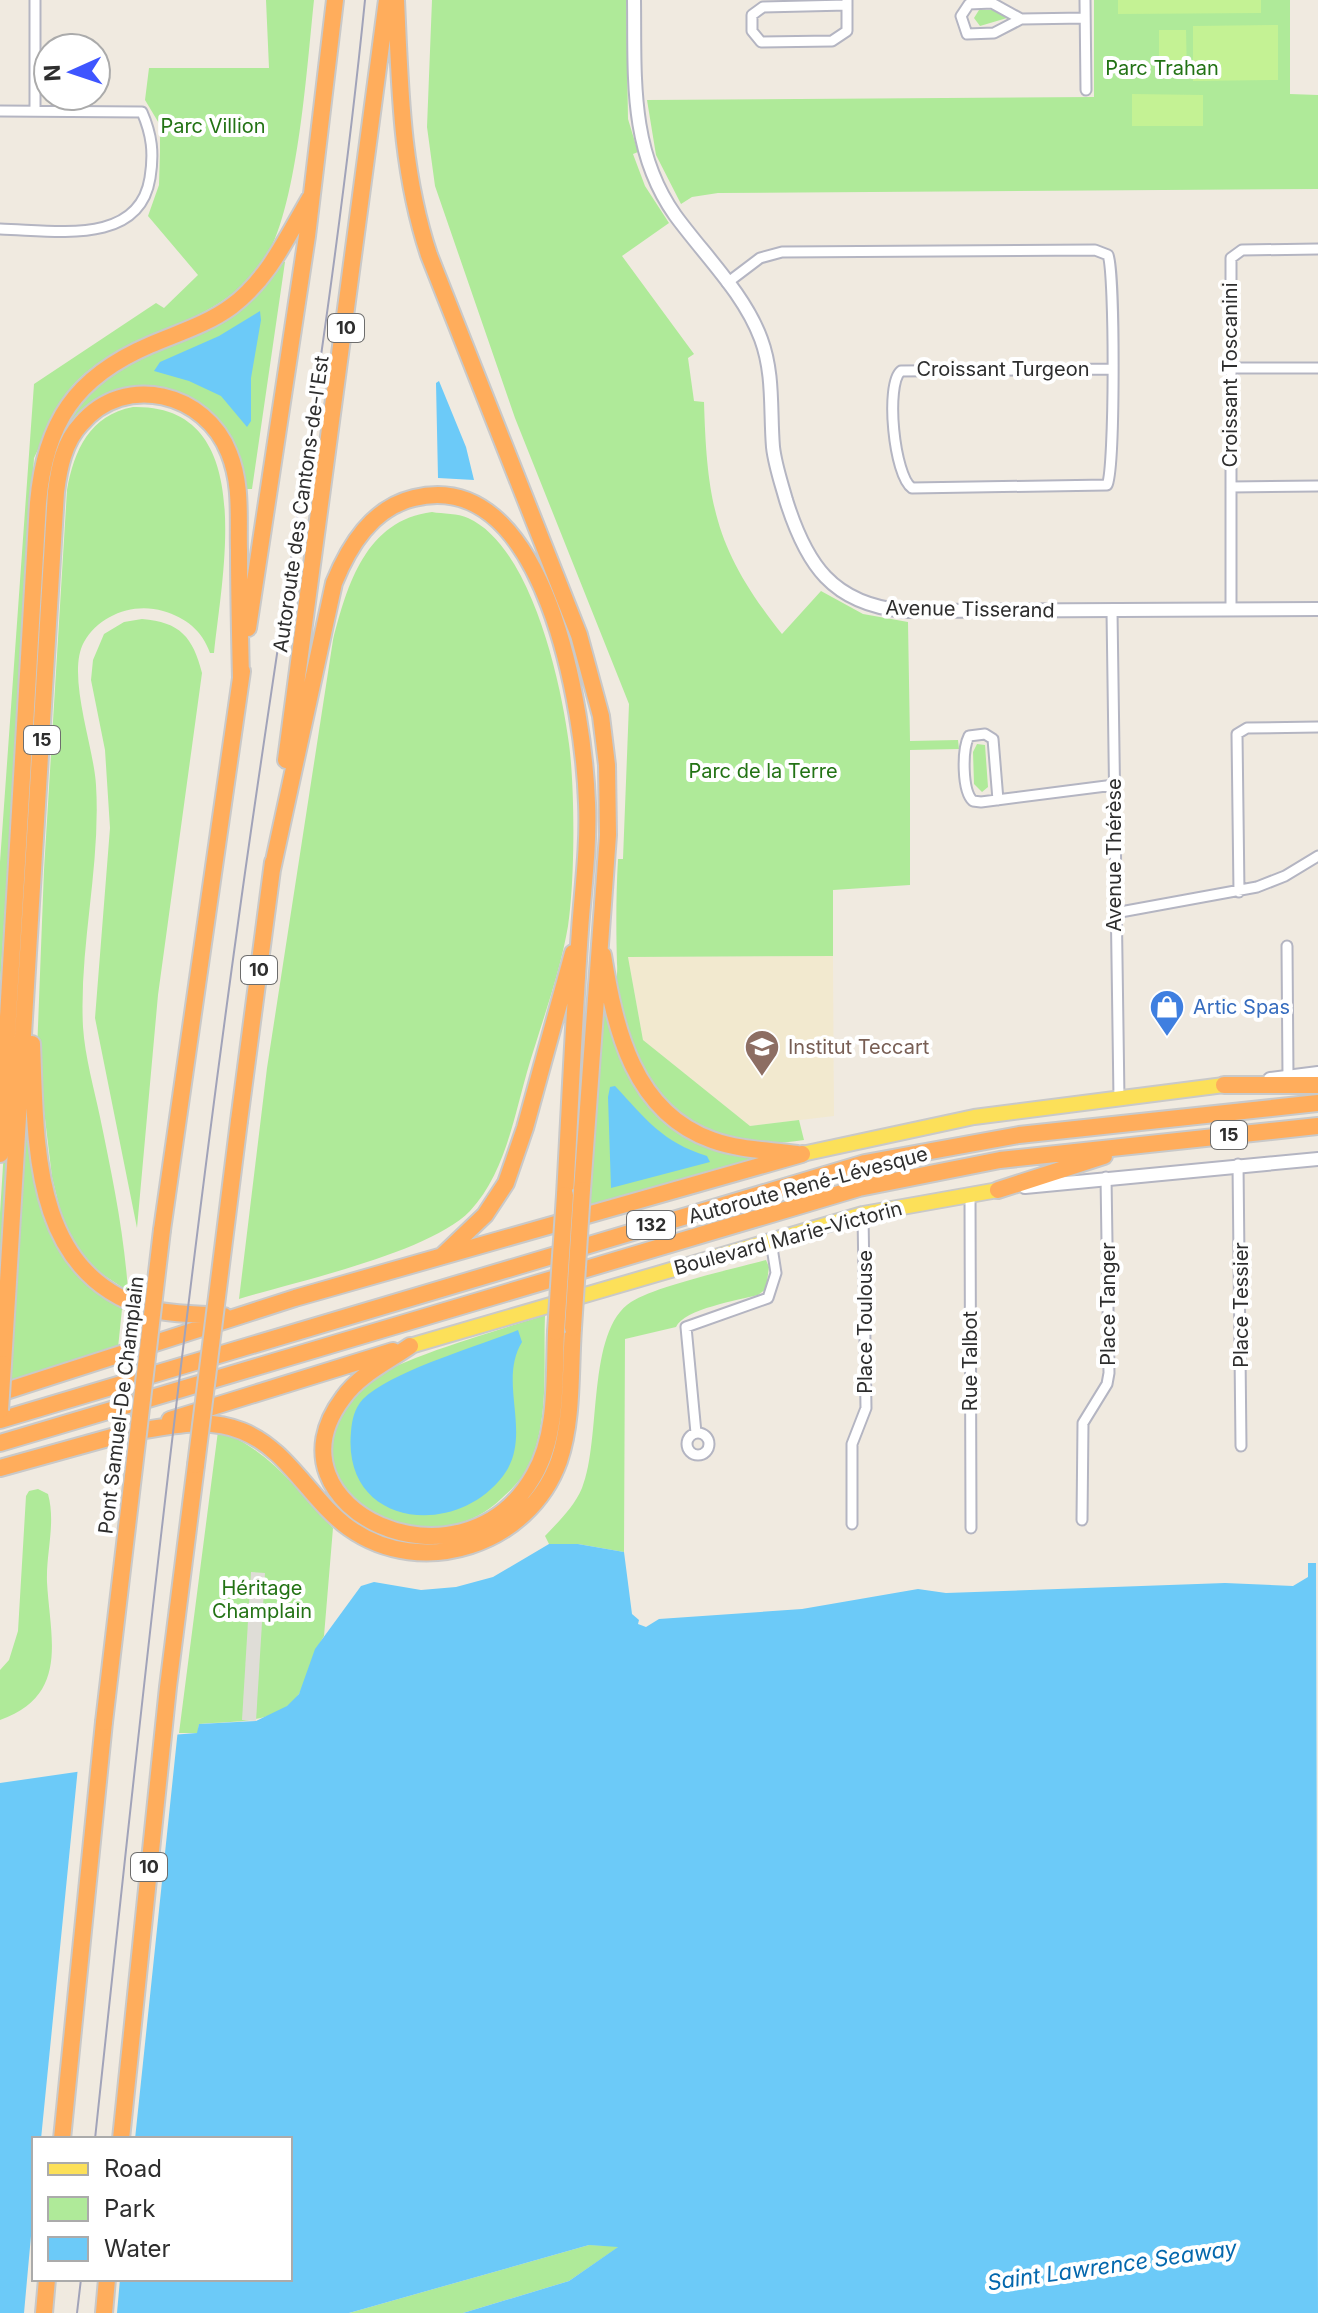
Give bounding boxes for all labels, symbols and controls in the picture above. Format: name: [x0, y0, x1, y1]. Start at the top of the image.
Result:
north arrow: [32, 32, 112, 112]
park label: Parc Trahan: [1105, 56, 1219, 80]
text: N: [39, 64, 65, 82]
park label: Parc Villion: [160, 114, 266, 138]
street label: Croissant Toscanini: [1218, 282, 1242, 468]
road number: 10: [328, 314, 364, 342]
street label: Autoroute des Cantons-de-l'Est: [268, 354, 334, 654]
street label: Croissant Turgeon: [916, 357, 1090, 381]
street label: Avenue Tisserand: [885, 596, 1055, 622]
road number: 15: [24, 726, 60, 754]
park label: Parc de la Terre: [688, 759, 838, 783]
street label: Avenue Thérèse: [1102, 778, 1126, 932]
road number: 10: [241, 956, 277, 984]
shop icon: Artic Spas: [1148, 988, 1186, 1038]
place label: Artic Spas: [1193, 995, 1290, 1019]
school or university icon: Institut Teccart: [743, 1028, 781, 1078]
place label: Institut Teccart: [788, 1035, 930, 1059]
road number: 15: [1211, 1121, 1247, 1149]
street label: Autoroute René-Lévesque: [686, 1141, 930, 1229]
street label: Boulevard Marie-Victorin: [671, 1196, 905, 1280]
road number: 132: [627, 1211, 675, 1239]
street label: Place Tanger: [1096, 1242, 1120, 1366]
street label: Place Tessier: [1229, 1242, 1253, 1368]
street label: Place Toulouse: [853, 1250, 877, 1394]
street label: Pont Samuel-De Champlain: [93, 1275, 149, 1535]
street label: Rue Talbot: [958, 1310, 982, 1411]
park label: Héritage Champlain: [212, 1576, 312, 1623]
road number: 10: [131, 1853, 167, 1881]
legend: [32, 2137, 292, 2281]
text: Road: [104, 2154, 162, 2183]
text: Park: [104, 2194, 155, 2223]
text: Water: [104, 2234, 171, 2263]
water label: Saint Lawrence Seaway: [986, 2235, 1239, 2295]

